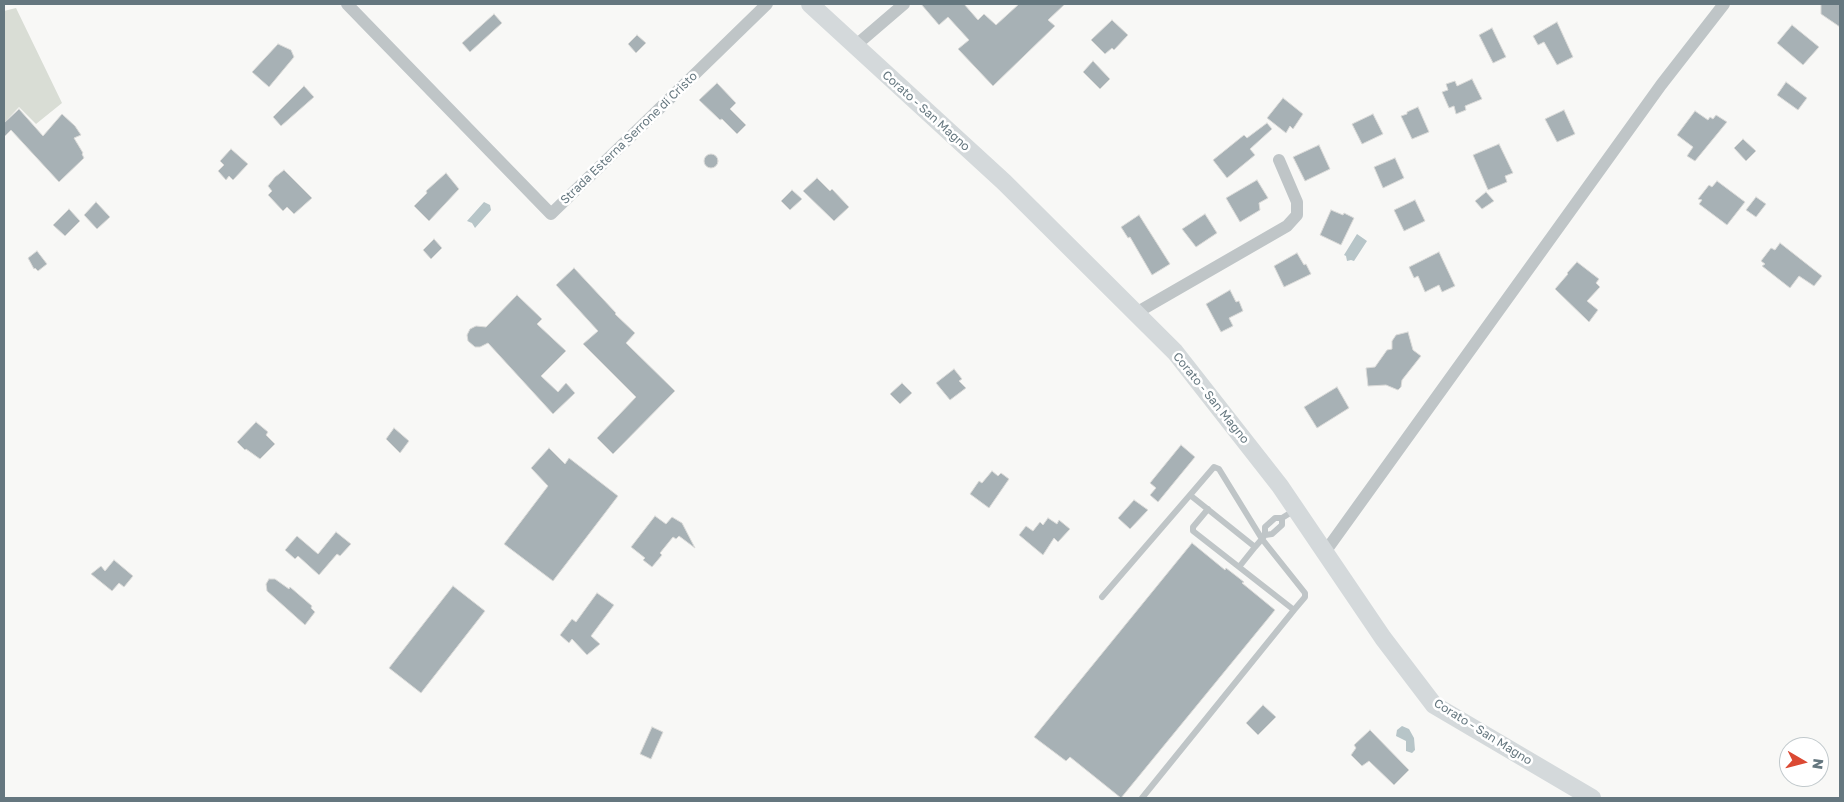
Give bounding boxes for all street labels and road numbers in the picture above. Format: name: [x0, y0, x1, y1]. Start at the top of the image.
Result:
street label: Corato - San Magno: [879, 68, 973, 154]
street label: Strada Esterna Serrone di Cristo: [558, 69, 700, 207]
street label: Corato - San Magno: [1170, 350, 1252, 446]
street label: Corato - San Magno: [1431, 696, 1535, 768]

